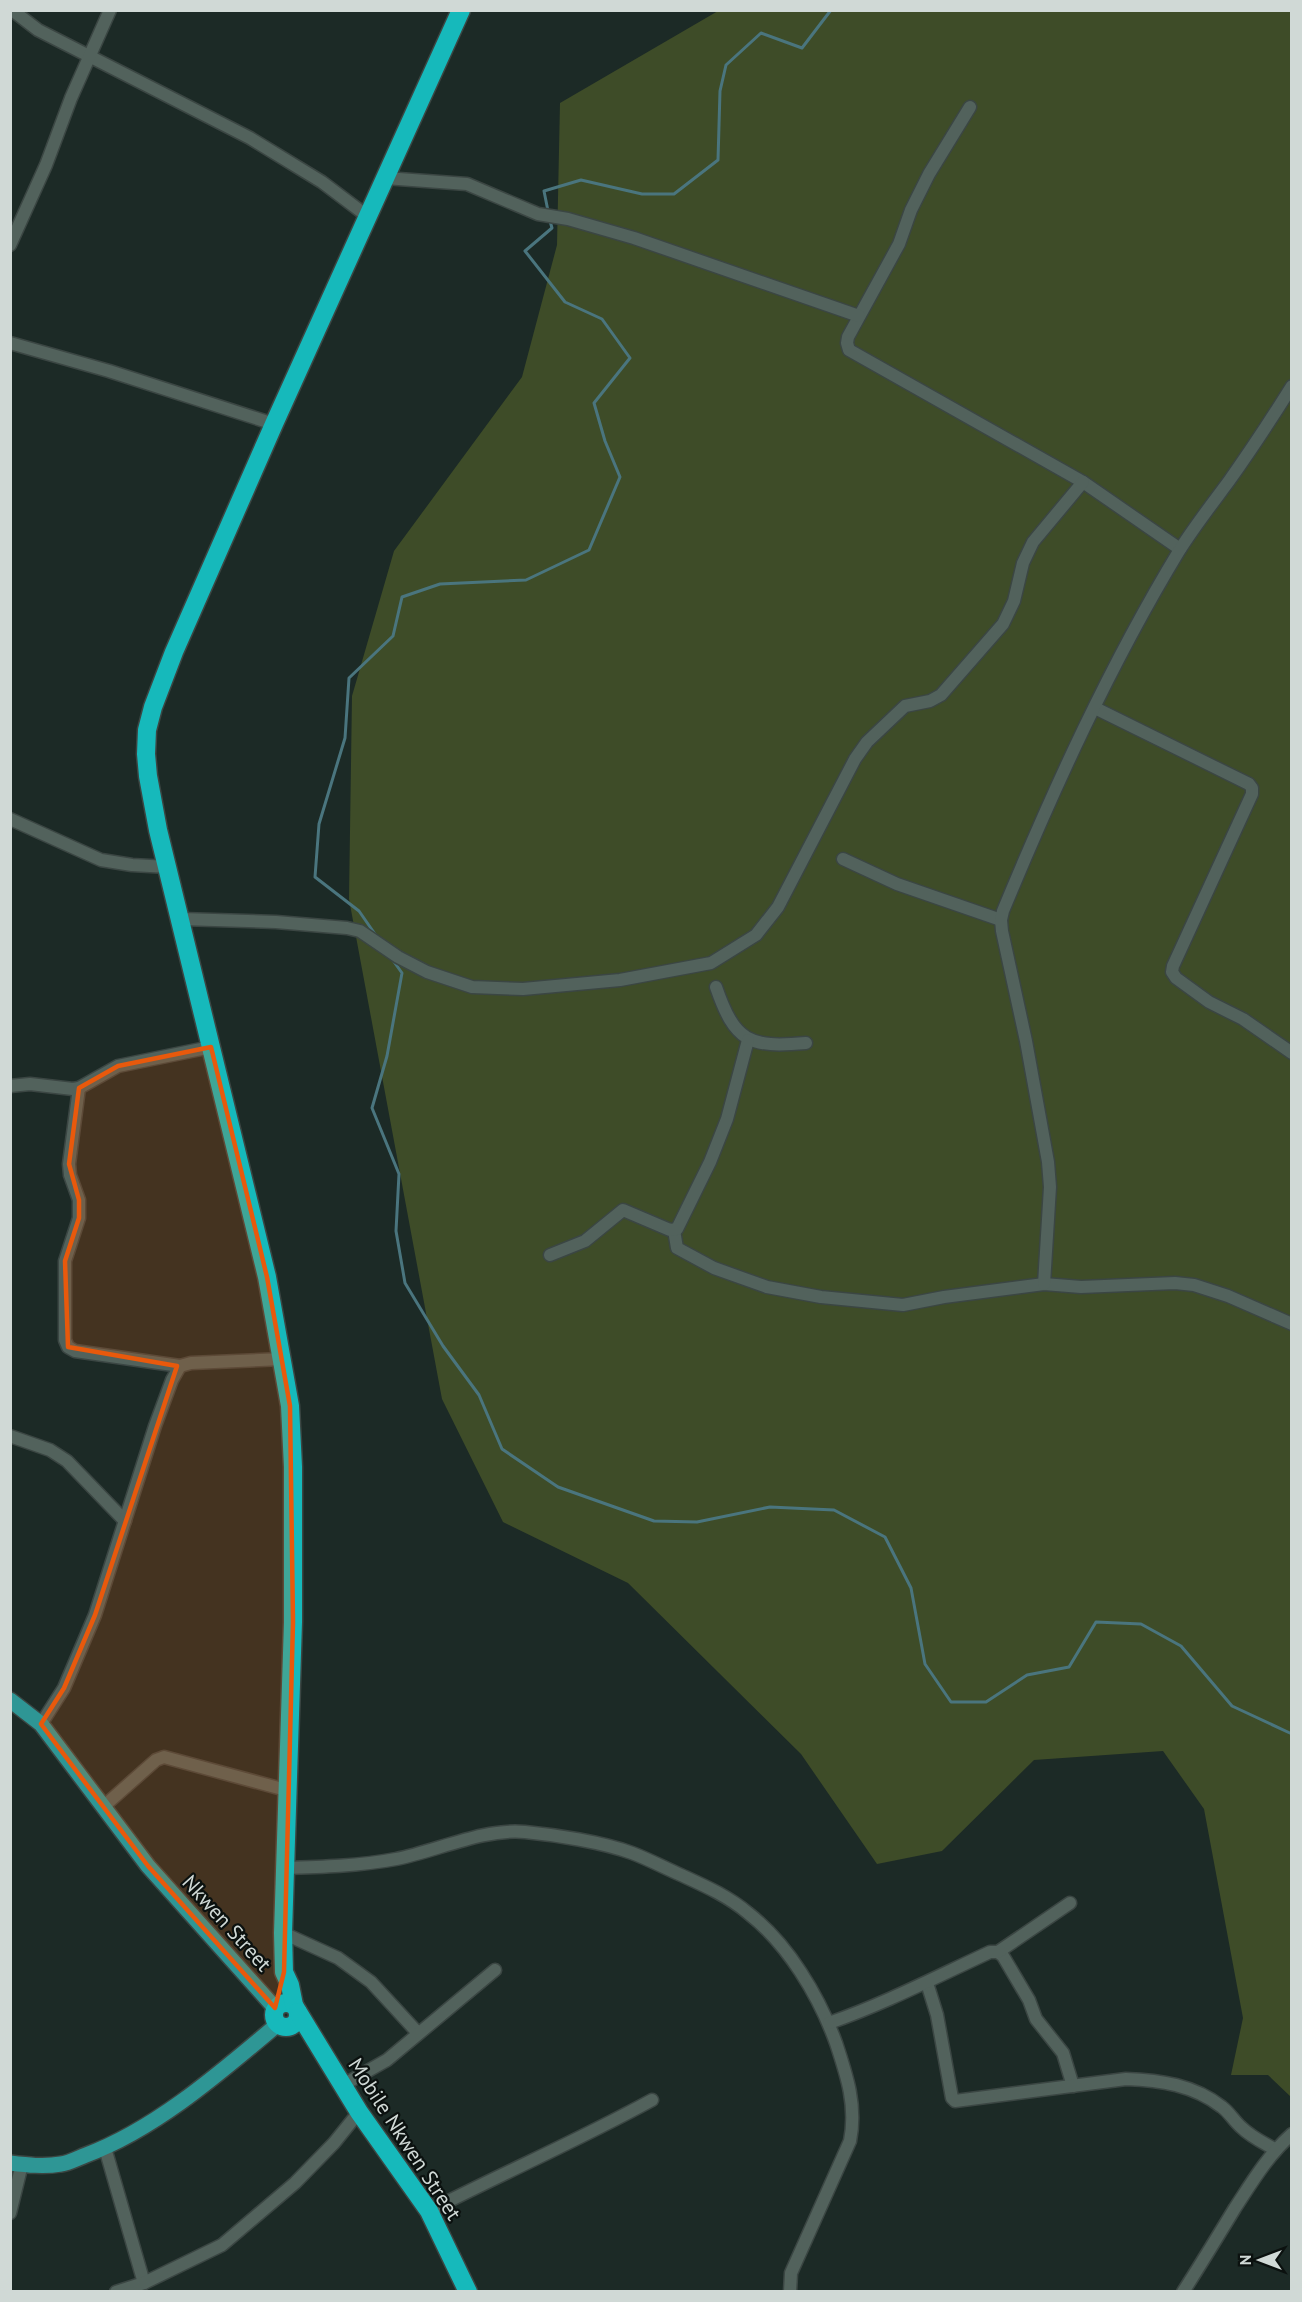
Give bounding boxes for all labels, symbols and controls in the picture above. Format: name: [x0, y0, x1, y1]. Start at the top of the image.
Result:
street label: Nkwen Street: [177, 1869, 277, 1977]
street label: Mobile Nkwen Street: [342, 2053, 468, 2225]
north arrow: [1230, 2230, 1290, 2290]
text: N: [1235, 2255, 1255, 2265]

